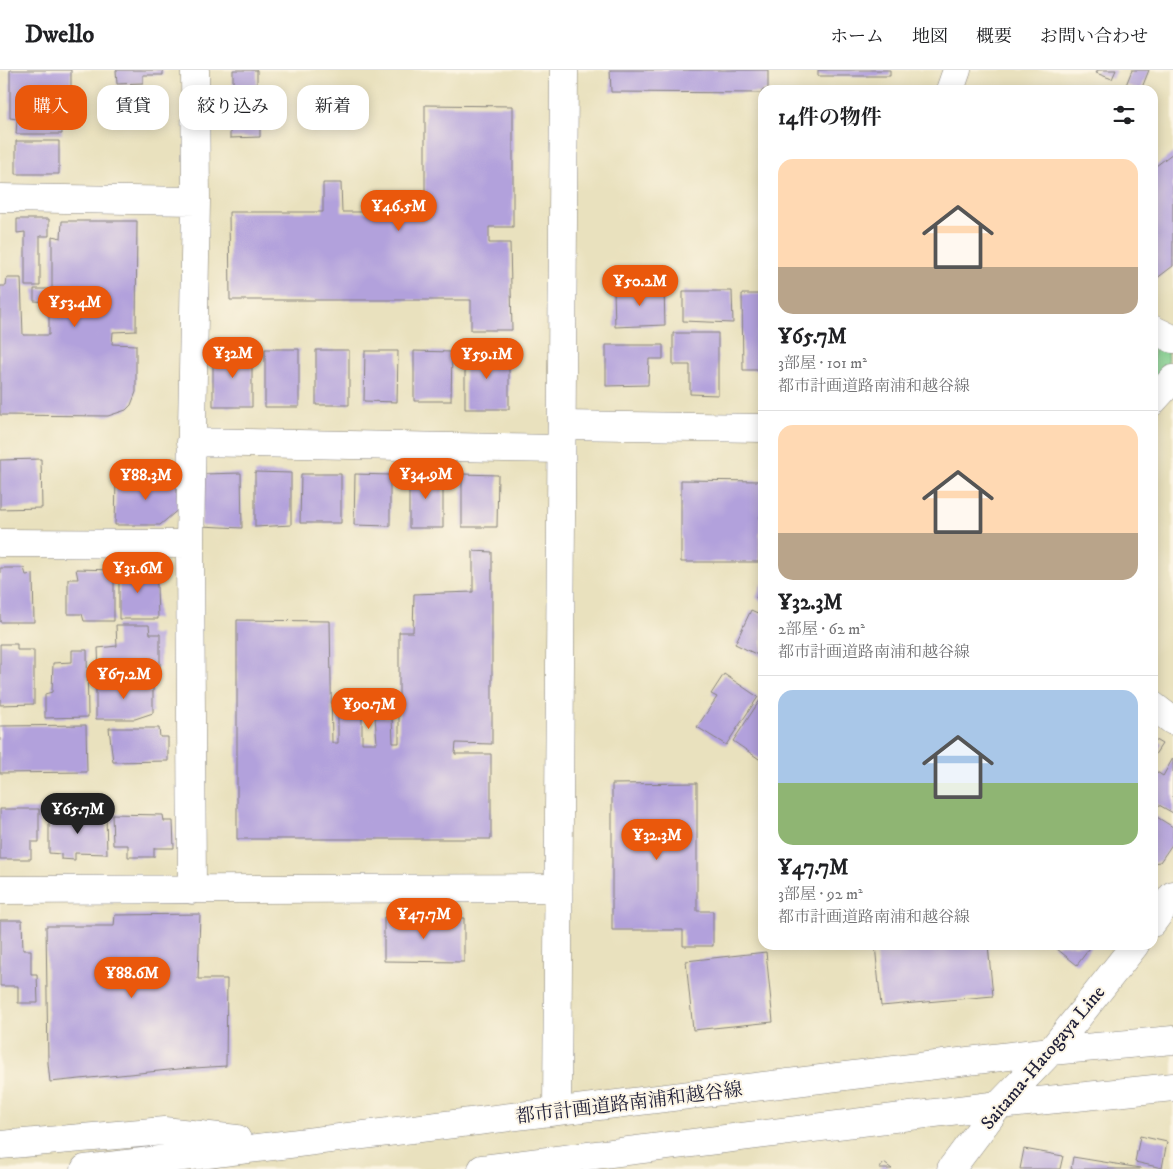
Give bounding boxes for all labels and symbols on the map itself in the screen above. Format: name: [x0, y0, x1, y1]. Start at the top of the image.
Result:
pin: ¥46.5M: [358, 190, 440, 232]
pin: ¥50.2M: [599, 264, 681, 307]
pin: ¥53.4M: [34, 286, 116, 328]
pin: ¥32M: [203, 336, 263, 379]
pin: ¥59.1M: [446, 338, 528, 380]
pin: ¥88.3M: [105, 458, 187, 501]
pin: ¥34.9M: [385, 458, 467, 500]
pin: ¥31.6M: [97, 552, 179, 594]
pin: ¥67.2M: [83, 658, 165, 700]
pin: ¥90.7M: [328, 688, 410, 730]
pin: ¥65.7M: [37, 792, 119, 835]
pin: ¥32.3M: [616, 818, 698, 861]
pin: ¥47.7M: [383, 898, 465, 940]
pin: ¥88.6M: [91, 956, 173, 999]
street label: Saitama-Hatogaya Line: [976, 981, 1110, 1135]
street label: 都市計画道路南浦和越谷線: [515, 1078, 744, 1129]

